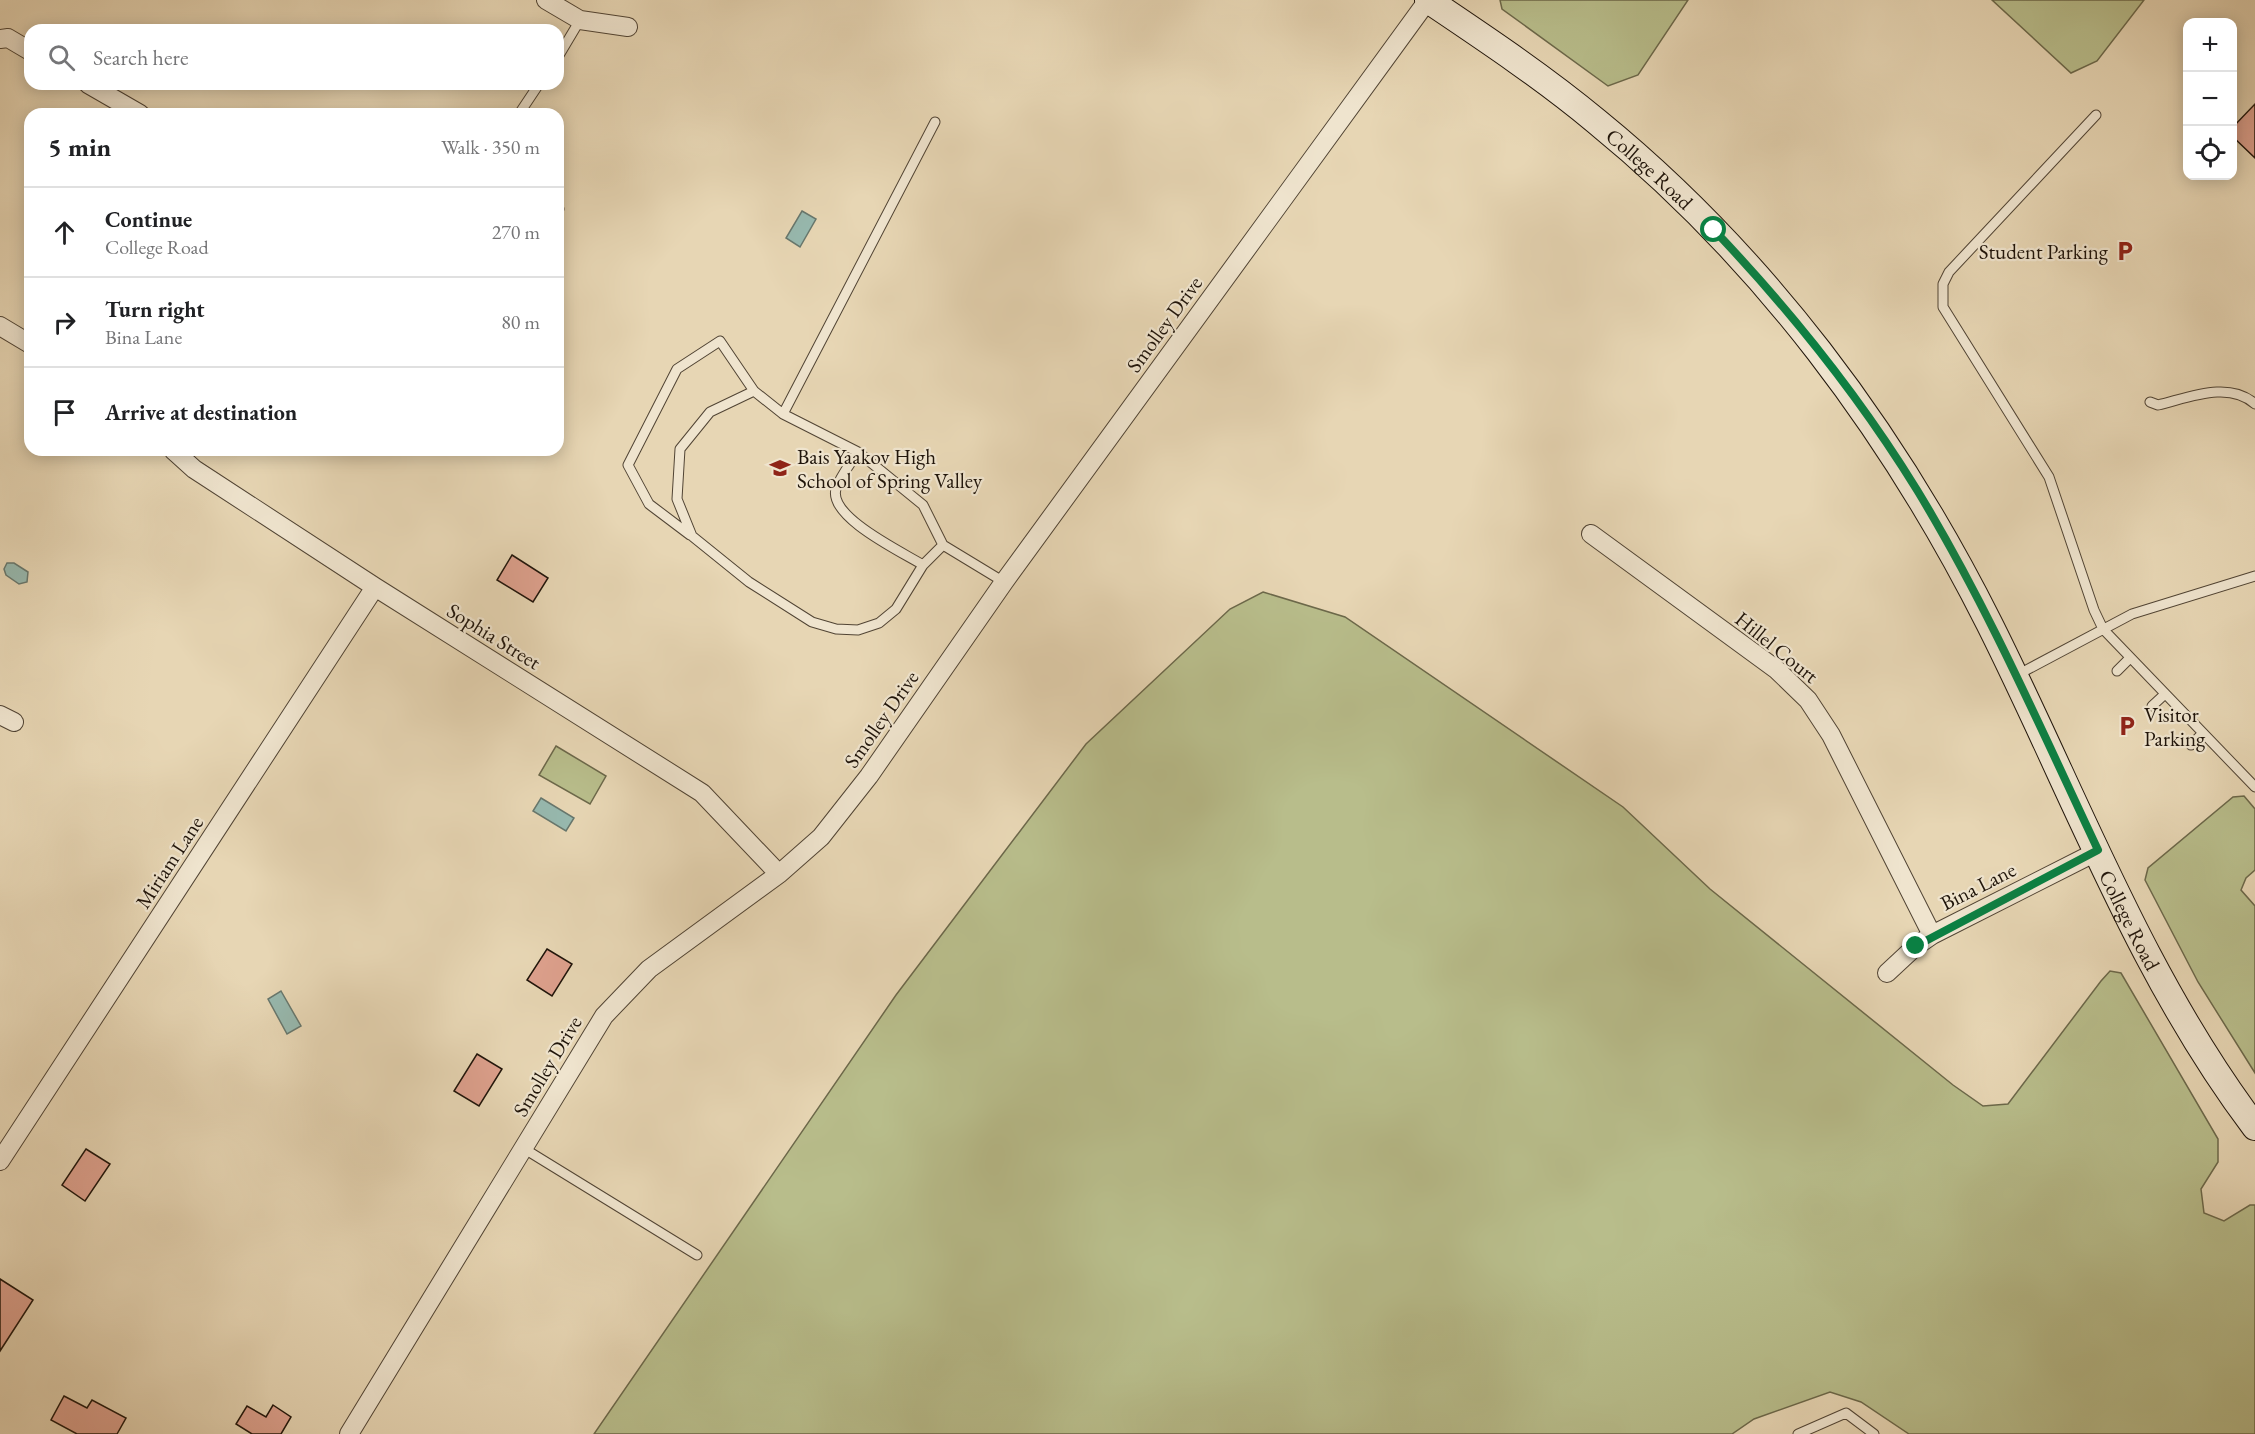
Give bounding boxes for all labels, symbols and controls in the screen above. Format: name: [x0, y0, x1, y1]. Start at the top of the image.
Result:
map controls: [2183, 18, 2237, 180]
button: +: [2183, 18, 2237, 72]
search box: [24, 24, 564, 90]
icon: search: [45, 41, 78, 74]
text: Search here: [93, 43, 188, 72]
button: −: [2183, 72, 2237, 126]
street label: College Road: [1601, 122, 1700, 215]
button: locate: [2183, 126, 2237, 180]
text: 5 min: [48, 130, 111, 164]
text: Walk · 350 m: [441, 134, 540, 160]
text: Continue: [105, 205, 192, 234]
icon: ahead: [48, 216, 81, 249]
route start: [1700, 216, 1726, 242]
text: 270 m: [492, 219, 540, 245]
text: College Road: [105, 234, 209, 260]
place label: Student Parking: [1979, 238, 2109, 265]
parking icon: Student Parking: [2113, 239, 2137, 263]
street label: Smolley Drive: [1120, 270, 1208, 378]
text: Turn right: [105, 295, 204, 324]
icon: right: [48, 306, 81, 339]
text: 80 m: [501, 309, 540, 335]
text: Bina Lane: [105, 324, 182, 350]
icon: arrive: [48, 396, 81, 429]
text: Arrive at destination: [105, 398, 297, 427]
place label: Bais Yaakov High School of Spring Valley: [797, 443, 983, 494]
school or university icon: Bais Yaakov High School of Spring Valley: [768, 456, 792, 480]
street label: Sophia Street: [442, 597, 546, 676]
street label: Hillel Court: [1730, 605, 1825, 689]
street label: Smolley Drive: [838, 665, 924, 773]
place label: Visitor Parking: [2144, 701, 2206, 752]
parking icon: Visitor Parking: [2115, 714, 2139, 738]
street label: Miriam Lane: [129, 811, 209, 913]
street label: Bina Lane: [1936, 856, 2020, 916]
street label: College Road: [2094, 865, 2167, 975]
route end: [1902, 932, 1928, 958]
street label: Smolley Drive: [506, 1011, 588, 1121]

